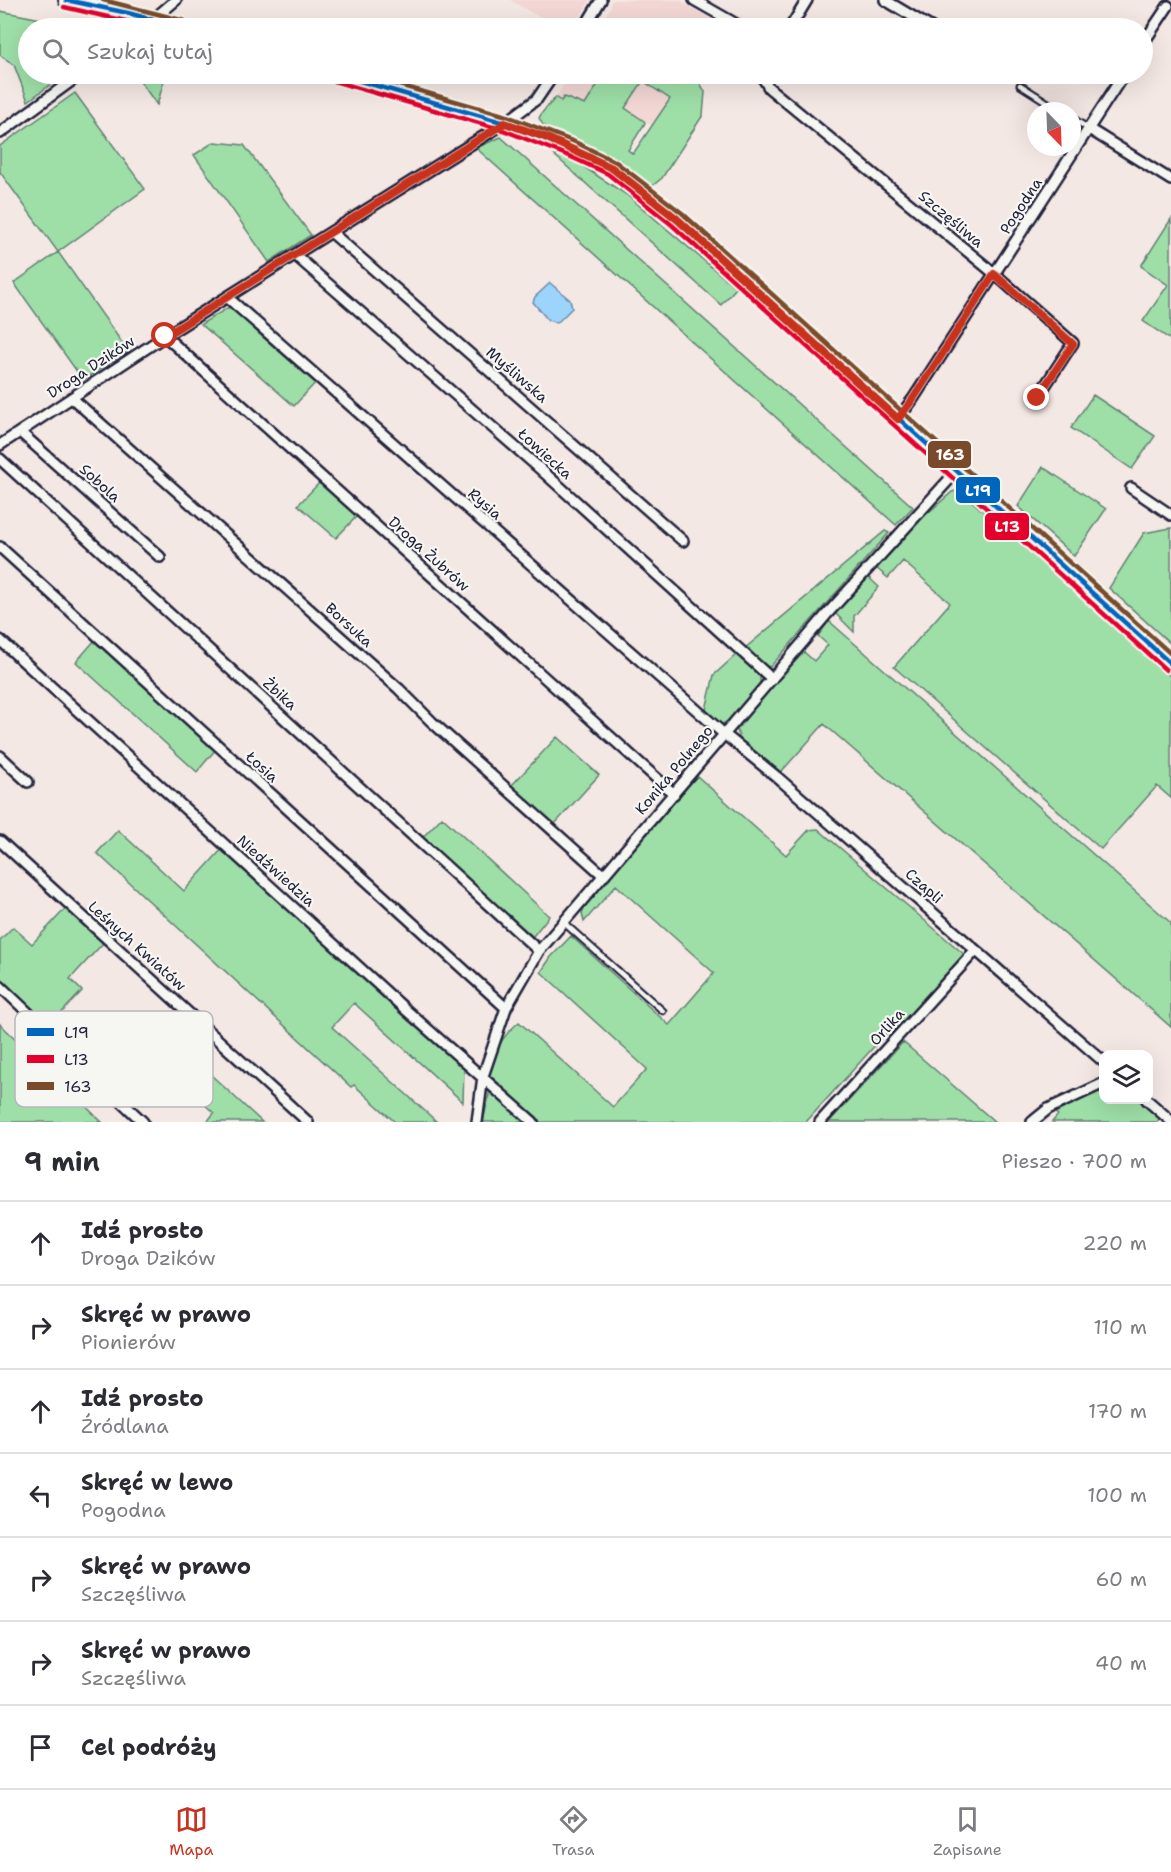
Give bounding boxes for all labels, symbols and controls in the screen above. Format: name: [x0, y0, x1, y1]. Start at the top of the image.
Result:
search box: [18, 18, 1153, 84]
icon: search: [39, 35, 72, 68]
text: Szukaj tutaj: [87, 37, 213, 66]
north arrow: [1027, 102, 1081, 156]
street label: Pogodna: [995, 173, 1047, 238]
street label: Szczęśliwa: [914, 186, 988, 252]
route start: [151, 322, 177, 348]
street label: Droga Dzików: [43, 331, 139, 403]
street label: Myśliwska: [482, 343, 553, 408]
route end: [1023, 384, 1049, 410]
street label: Łowiecka: [513, 424, 577, 484]
line badge: 163: [927, 440, 972, 469]
text: 163: [936, 444, 964, 465]
street label: Sobola: [75, 459, 125, 507]
line badge: L19: [955, 476, 1001, 504]
text: L19: [965, 480, 991, 501]
street label: Rysia: [464, 484, 507, 525]
street label: Droga Żubrów: [384, 512, 474, 596]
line badge: L13: [984, 512, 1030, 541]
text: L13: [994, 516, 1020, 537]
street label: Borsuka: [321, 598, 377, 652]
street label: Żbika: [259, 673, 302, 715]
street label: Konika Polnego: [631, 721, 717, 819]
street label: Łosia: [241, 746, 283, 787]
street label: Niedźwiedzia: [233, 831, 320, 912]
street label: Czapli: [901, 864, 947, 908]
street label: Leśnych Kwiatów: [84, 897, 190, 995]
street label: Orlika: [865, 1004, 909, 1050]
legend: [15, 1011, 213, 1107]
text: L19: [64, 1022, 89, 1043]
text: L13: [64, 1049, 89, 1070]
map controls: [1099, 1050, 1153, 1104]
button: layers: [1099, 1050, 1153, 1104]
text: 163: [64, 1076, 92, 1097]
text: 9 min: [24, 1144, 100, 1179]
text: Pieszo · 700 m: [1001, 1148, 1147, 1174]
text: Idź prosto: [81, 1216, 204, 1245]
icon: ahead: [24, 1227, 57, 1260]
text: 220 m: [1083, 1230, 1147, 1256]
text: Droga Dzików: [81, 1245, 216, 1271]
text: Skręć w prawo: [81, 1300, 251, 1329]
icon: right: [24, 1311, 57, 1344]
text: 110 m: [1093, 1314, 1147, 1340]
text: Pionierów: [81, 1329, 176, 1355]
text: Idź prosto: [81, 1384, 204, 1413]
icon: ahead: [24, 1395, 57, 1428]
text: 170 m: [1088, 1398, 1147, 1424]
text: Źródlana: [81, 1413, 169, 1439]
text: Skręć w lewo: [81, 1468, 233, 1497]
icon: left: [24, 1479, 57, 1512]
text: 100 m: [1087, 1482, 1147, 1508]
text: Pogodna: [81, 1497, 166, 1523]
text: Skręć w prawo: [81, 1552, 251, 1581]
icon: right: [24, 1563, 57, 1596]
text: 60 m: [1095, 1566, 1147, 1592]
text: Szczęśliwa: [81, 1581, 186, 1607]
text: Skręć w prawo: [81, 1636, 251, 1665]
icon: right: [24, 1647, 57, 1680]
text: 40 m: [1095, 1650, 1147, 1676]
text: Szczęśliwa: [81, 1665, 186, 1691]
icon: arrive: [24, 1731, 57, 1764]
text: Cel podróży: [81, 1733, 217, 1762]
tab: Mapa: [169, 1803, 213, 1860]
tab: Trasa: [552, 1803, 595, 1860]
tab: Zapisane: [933, 1803, 1002, 1860]

